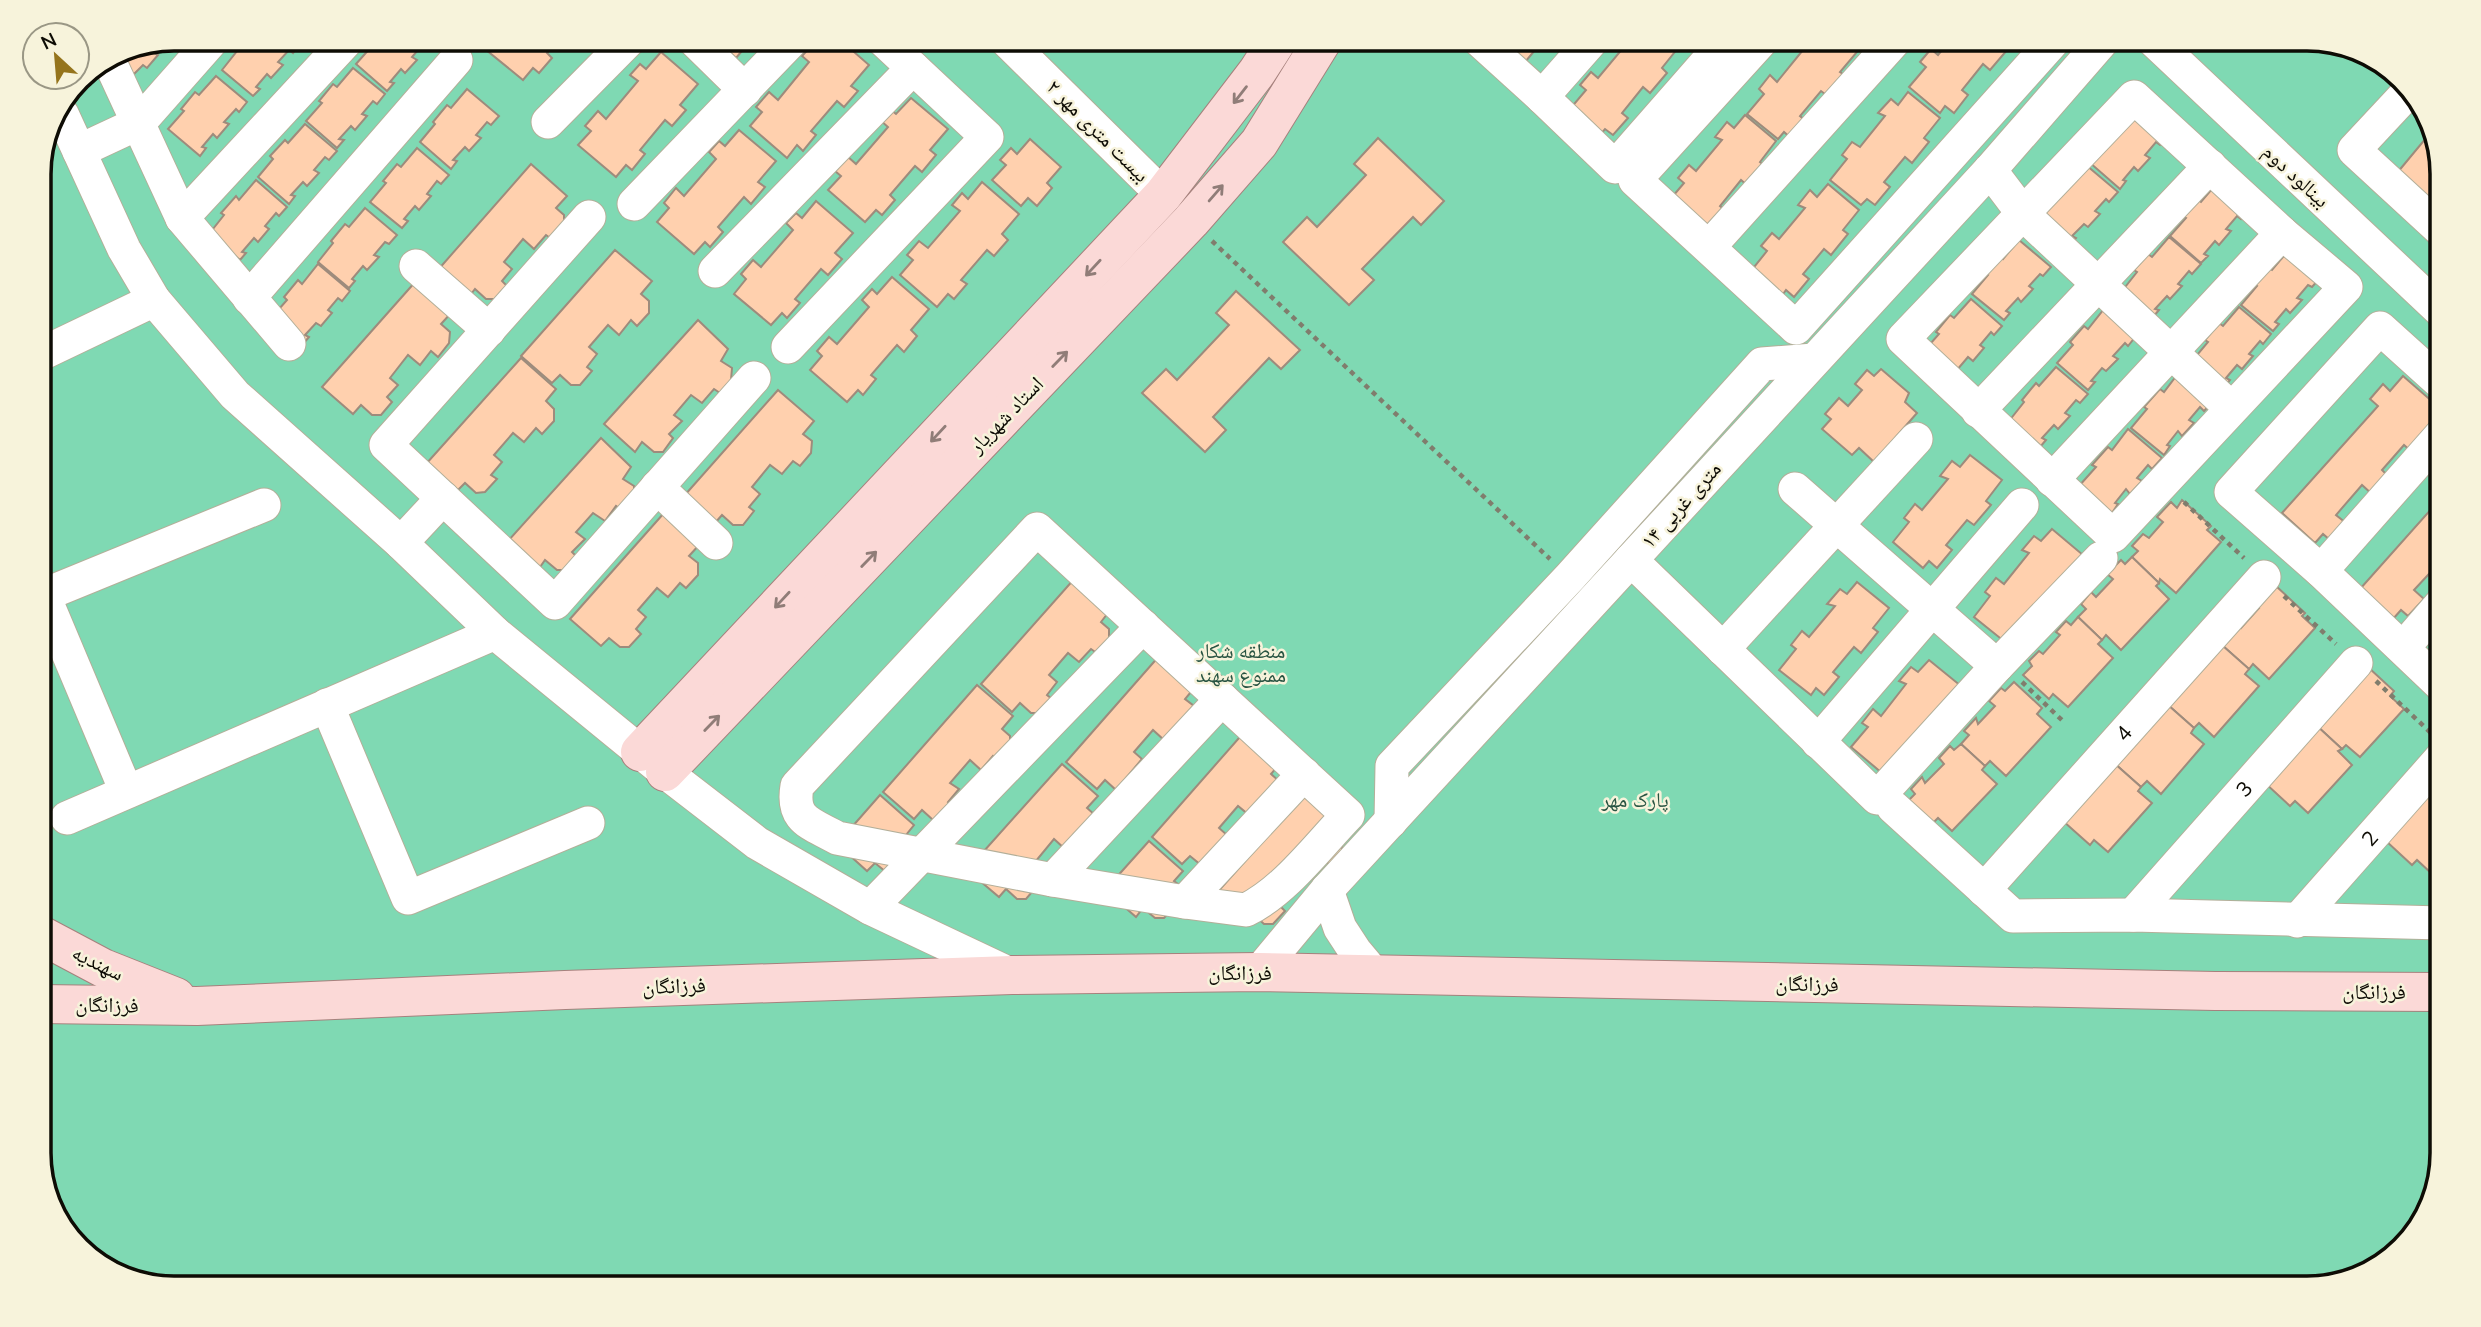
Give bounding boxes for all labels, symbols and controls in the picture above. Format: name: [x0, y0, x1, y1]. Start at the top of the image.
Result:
north arrow: [21, 21, 91, 91]
text: N: [37, 27, 61, 56]
street label: بیست متری مهر ۲: [1040, 73, 1156, 189]
one-way arrow: [1232, 85, 1247, 103]
street label: بینالود دوم: [2256, 138, 2336, 214]
one-way arrow: [1208, 184, 1224, 202]
one-way arrow: [1085, 259, 1102, 276]
one-way arrow: [1052, 350, 1069, 367]
street label: استاد شهریار: [962, 370, 1050, 460]
one-way arrow: [929, 425, 946, 442]
street label: ۱۴ متری غربی: [1635, 456, 1727, 554]
one-way arrow: [861, 550, 878, 567]
one-way arrow: [774, 591, 790, 609]
park label: منطقه شکار ممنوع سهند: [1196, 637, 1286, 689]
one-way arrow: [704, 715, 721, 732]
street label: 4: [2109, 719, 2139, 748]
street label: 3: [2230, 775, 2259, 803]
park label: پارک مهر: [1600, 786, 1669, 814]
street label: 2: [2355, 825, 2385, 853]
street label: سهندیه: [67, 938, 129, 988]
street label: فرزانگان: [1208, 959, 1272, 987]
street label: فرزانگان: [1775, 969, 1839, 999]
street label: فرزانگان: [642, 971, 706, 1001]
street label: فرزانگان: [2342, 978, 2406, 1006]
street label: فرزانگان: [75, 990, 139, 1020]

